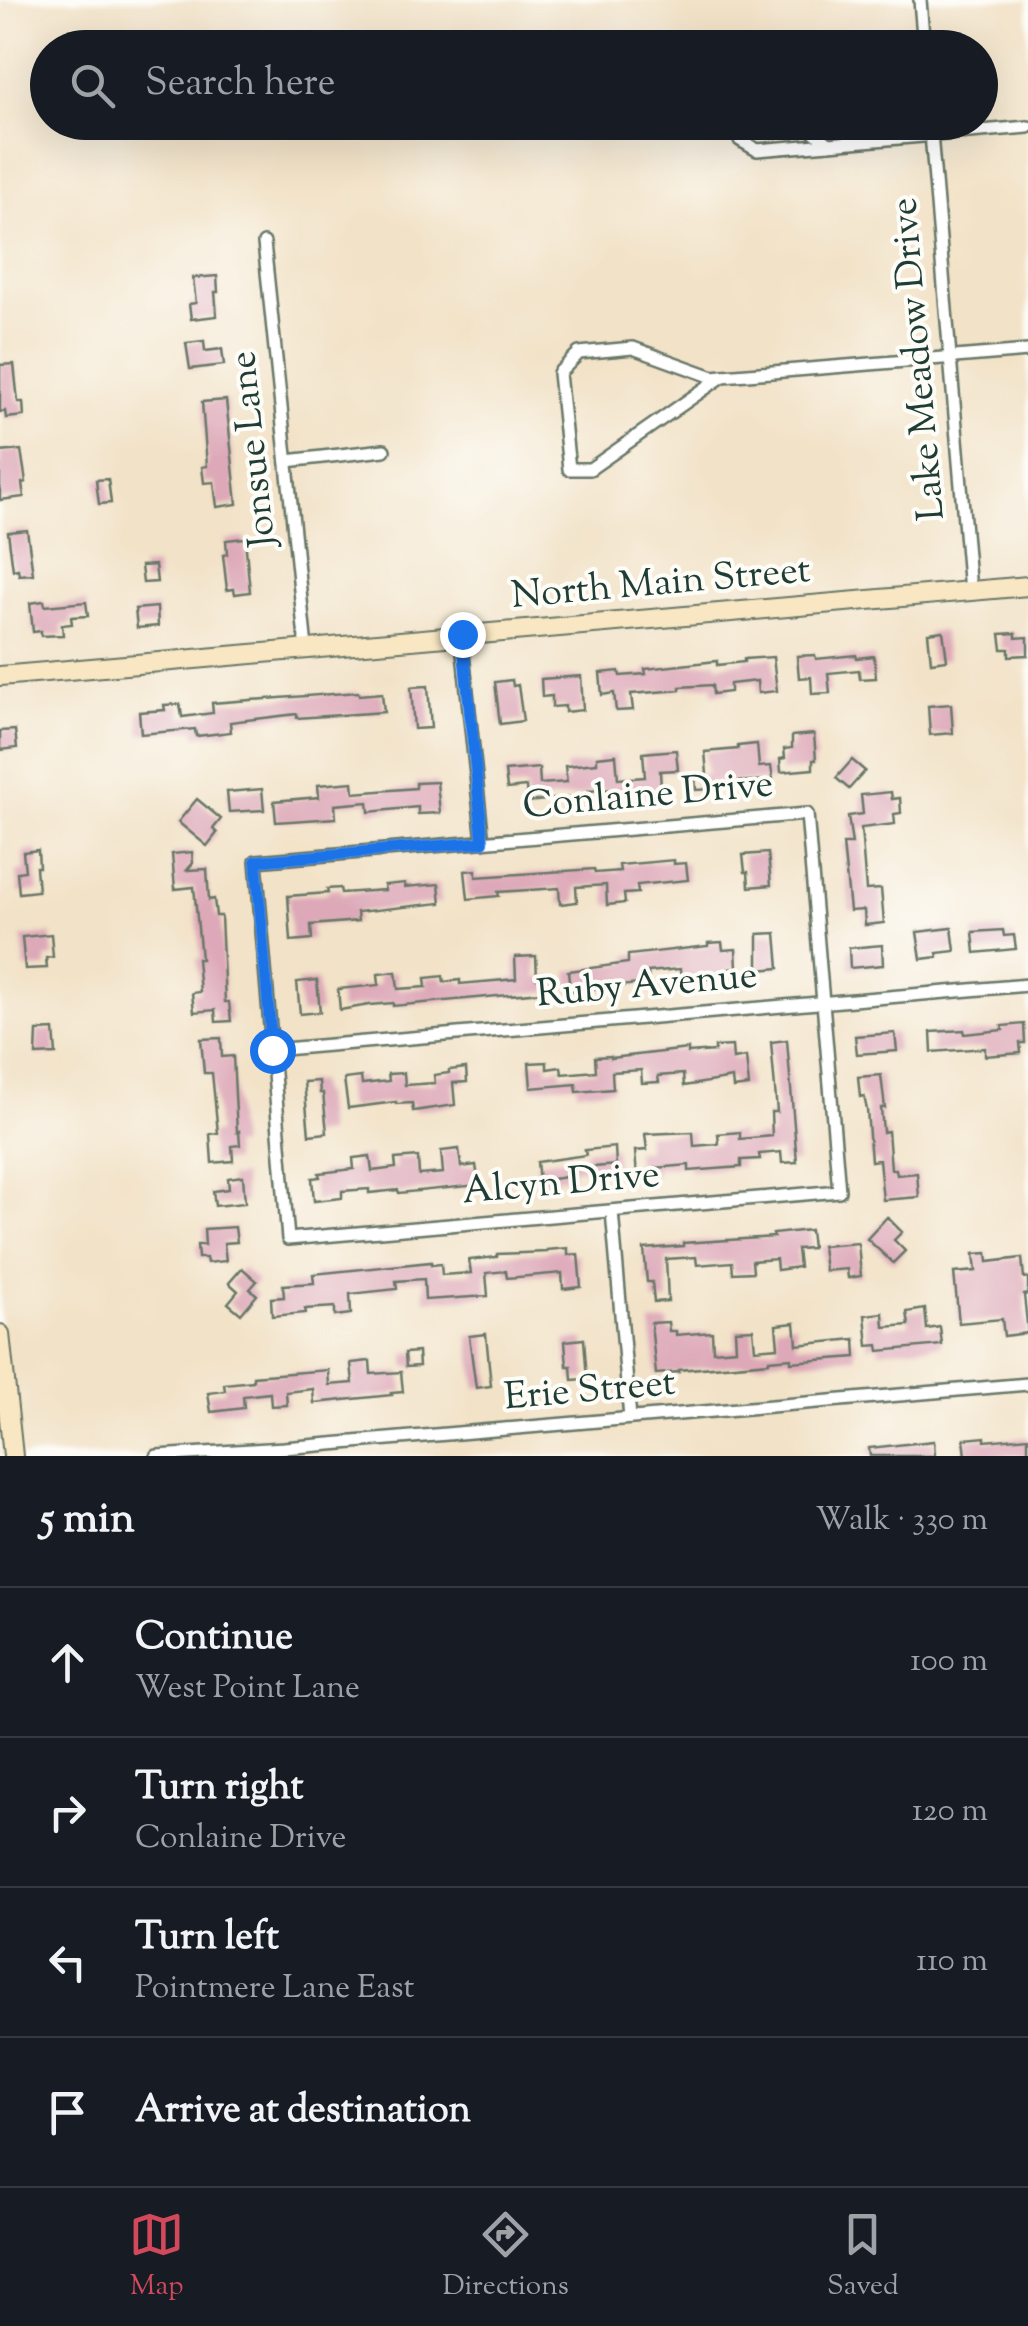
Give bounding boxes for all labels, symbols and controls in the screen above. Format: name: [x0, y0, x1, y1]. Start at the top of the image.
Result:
search box: [30, 30, 998, 140]
icon: search: [65, 58, 120, 113]
text: Search here: [145, 58, 336, 112]
street label: Lake Meadow Drive: [879, 195, 961, 523]
street label: Jonsue Lane: [218, 348, 292, 552]
street label: North Main Street: [509, 545, 813, 625]
route end: [440, 612, 486, 658]
street label: Conlaine Drive: [521, 759, 775, 835]
street label: Ruby Avenue: [534, 950, 760, 1024]
route start: [250, 1028, 296, 1074]
street label: Alcyn Drive: [460, 1149, 662, 1221]
street label: Erie Street: [502, 1358, 678, 1426]
text: 5 min: [40, 1491, 135, 1551]
text: Walk · 330 m: [815, 1498, 988, 1544]
text: Continue: [135, 1612, 293, 1666]
icon: ahead: [40, 1635, 95, 1690]
text: 100 m: [910, 1639, 988, 1685]
text: West Point Lane: [135, 1666, 360, 1712]
text: Turn right: [135, 1762, 303, 1816]
icon: right: [40, 1785, 95, 1840]
text: 120 m: [912, 1789, 988, 1835]
text: Conlaine Drive: [135, 1816, 346, 1862]
text: Turn left: [135, 1912, 279, 1966]
icon: left: [40, 1935, 95, 1990]
text: 110 m: [916, 1939, 988, 1985]
text: Pointmere Lane East: [135, 1966, 415, 2012]
icon: arrive: [40, 2085, 95, 2140]
text: Arrive at destination: [135, 2085, 471, 2139]
tab: Map: [129, 2207, 184, 2307]
tab: Directions: [442, 2207, 569, 2307]
tab: Saved: [827, 2207, 899, 2307]

